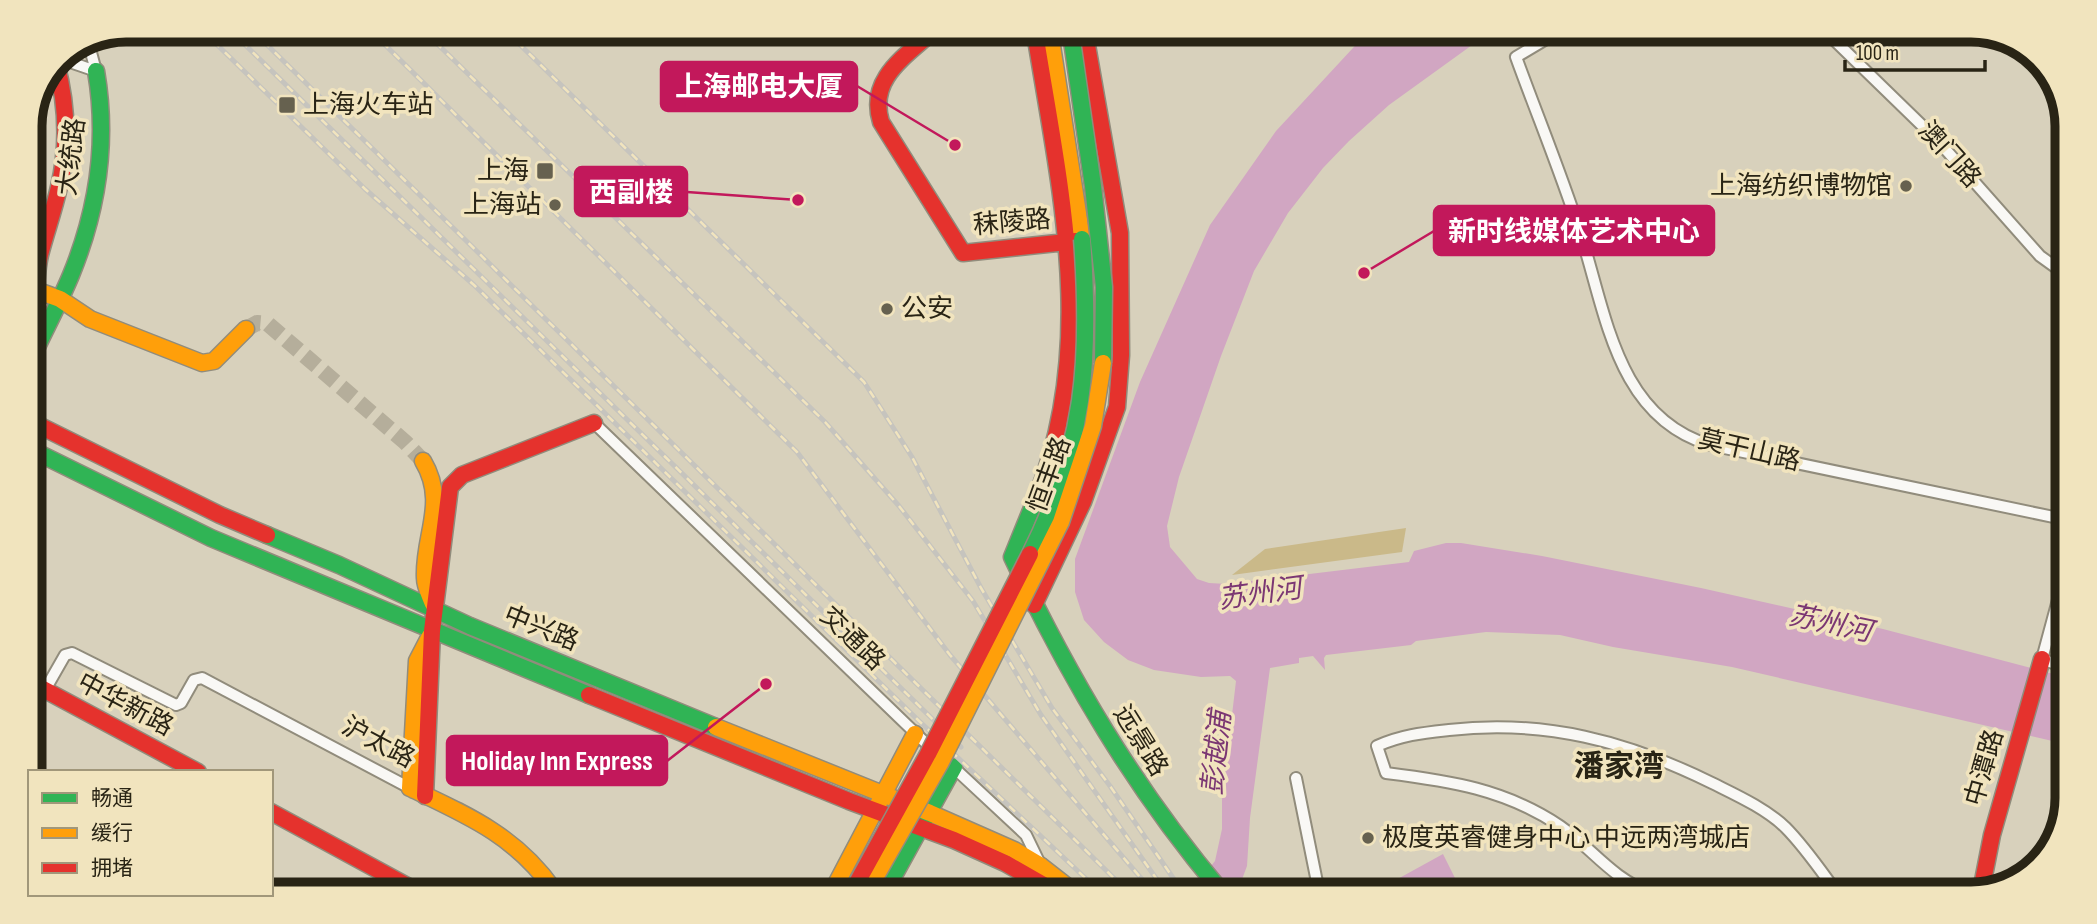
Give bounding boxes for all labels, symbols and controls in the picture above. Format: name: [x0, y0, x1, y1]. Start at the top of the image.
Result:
scale bar: [1845, 28, 1985, 72]
text: 100 m: [1856, 41, 1899, 66]
callout: 上海邮电大厦: [661, 62, 857, 111]
text: 上海邮电大厦: [675, 71, 843, 104]
place label: 上海火车站: [303, 90, 433, 121]
marker: 上海火车站: [277, 95, 297, 115]
street label: 大统路: [52, 116, 92, 198]
street label: 澳门路: [1911, 116, 1987, 194]
place label: 上海: [477, 156, 529, 187]
marker: 上海: [535, 161, 555, 181]
callout: 西副楼: [575, 167, 687, 216]
place label: 上海纺织博物馆: [1710, 171, 1892, 202]
text: 西副楼: [589, 177, 673, 210]
marker: 上海纺织博物馆: [1898, 178, 1914, 194]
place label: 上海站: [463, 190, 541, 221]
marker: 上海站: [547, 197, 563, 213]
street label: 秣陵路: [972, 204, 1052, 242]
callout: 新时线媒体艺术中心: [1434, 206, 1714, 255]
text: 新时线媒体艺术中心: [1448, 216, 1700, 249]
place label: 公安: [901, 294, 953, 325]
marker: 公安: [879, 301, 895, 317]
street label: 莫干山路: [1695, 424, 1803, 478]
street label: 恒丰路: [1022, 433, 1078, 517]
water label: 苏州河: [1216, 571, 1309, 616]
water label: 苏州河: [1785, 599, 1879, 650]
street label: 中兴路: [499, 600, 583, 658]
street label: 交通路: [813, 601, 891, 677]
street label: 中华新路: [72, 667, 178, 743]
street label: 远景路: [1106, 700, 1174, 782]
water label: 彭越浦: [1196, 706, 1238, 797]
street label: 沪太路: [336, 711, 420, 775]
street label: 中潭路: [1959, 726, 2011, 810]
callout: Holiday Inn Express: [447, 736, 667, 785]
text: Holiday Inn Express: [461, 745, 653, 778]
district label: 潘家湾: [1574, 749, 1664, 785]
legend: [28, 770, 273, 896]
text: 畅通: [91, 786, 133, 811]
text: 缓行: [91, 821, 133, 846]
place label: 极度英睿健身中心 中远两湾城店: [1382, 823, 1750, 854]
marker: 极度英睿健身中心 中远两湾城店: [1360, 830, 1376, 846]
text: 拥堵: [91, 856, 133, 881]

